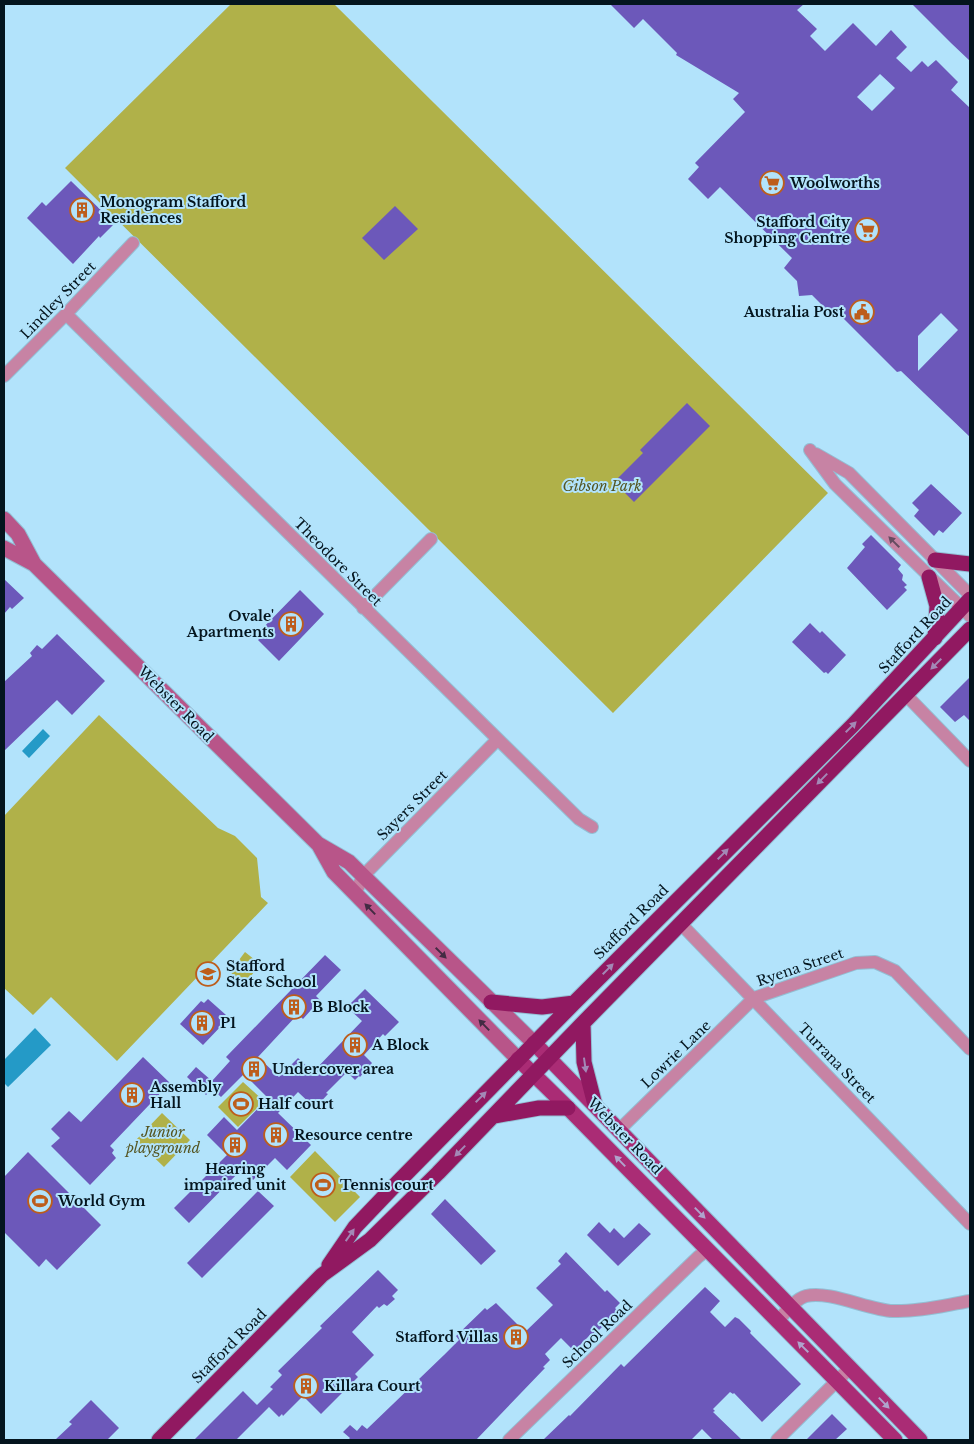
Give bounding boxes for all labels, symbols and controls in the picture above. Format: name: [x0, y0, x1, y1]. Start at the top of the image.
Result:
supermarket icon: Woolworths: [759, 170, 785, 196]
place label: Woolworths: [789, 174, 880, 192]
place label: Monogram Stafford Residences: [100, 193, 246, 227]
building icon: Monogram Stafford Residences: [69, 197, 95, 223]
place label: Stafford City Shopping Centre: [724, 213, 851, 247]
supermarket icon: Stafford City Shopping Centre: [854, 217, 880, 243]
street label: Lindley Street: [16, 257, 100, 343]
public building icon: Australia Post: [849, 299, 875, 325]
place label: Australia Post: [743, 303, 845, 321]
park label: Gibson Park: [562, 477, 642, 495]
street label: Theodore Street: [290, 514, 386, 610]
one-way arrow: [889, 537, 901, 549]
street label: Stafford Road: [875, 592, 956, 677]
place label: Ovale' Apartments: [186, 607, 274, 641]
building icon: Ovale' Apartments: [278, 611, 304, 637]
one-way arrow: [930, 657, 942, 669]
street label: Webster Road: [134, 662, 218, 746]
one-way arrow: [845, 721, 857, 733]
street label: Sayers Street: [373, 765, 452, 844]
one-way arrow: [816, 773, 828, 785]
one-way arrow: [717, 848, 729, 860]
street label: Stafford Road: [590, 880, 673, 963]
one-way arrow: [364, 903, 376, 915]
street label: Ryena Street: [754, 944, 846, 990]
one-way arrow: [435, 946, 447, 958]
place label: Stafford State School: [226, 957, 316, 991]
school or university icon: Stafford State School: [195, 961, 221, 987]
one-way arrow: [602, 963, 614, 975]
building icon: B Block: [281, 994, 307, 1020]
place label: B Block: [312, 998, 370, 1016]
building icon: P1: [189, 1010, 215, 1036]
place label: P1: [220, 1014, 236, 1032]
street label: Lowrie Lane: [637, 1016, 715, 1092]
one-way arrow: [478, 1019, 490, 1031]
street label: Turrana Street: [794, 1019, 880, 1107]
building icon: A Block: [342, 1032, 368, 1058]
place label: A Block: [371, 1036, 430, 1054]
building icon: Undercover area: [241, 1056, 267, 1082]
one-way arrow: [581, 1057, 589, 1073]
place label: Undercover area: [272, 1060, 394, 1078]
place label: Assembly Hall: [149, 1078, 222, 1112]
building icon: Assembly Hall: [119, 1082, 145, 1108]
sports icon: Half court: [228, 1091, 254, 1117]
one-way arrow: [475, 1092, 487, 1104]
street label: Webster Road: [583, 1093, 667, 1179]
place label: Half court: [258, 1095, 334, 1113]
building icon: Resource centre: [263, 1122, 289, 1148]
park label: Junior playground: [124, 1123, 201, 1157]
place label: Resource centre: [294, 1126, 413, 1144]
building icon: Hearing impaired unit: [222, 1132, 248, 1158]
one-way arrow: [454, 1144, 466, 1156]
one-way arrow: [615, 1156, 627, 1168]
place label: Hearing impaired unit: [184, 1160, 287, 1194]
sports icon: Tennis court: [310, 1172, 336, 1198]
place label: Tennis court: [340, 1176, 434, 1194]
sports icon: World Gym: [27, 1188, 53, 1214]
place label: World Gym: [57, 1192, 146, 1210]
one-way arrow: [694, 1207, 706, 1219]
one-way arrow: [345, 1228, 355, 1241]
street label: School Road: [558, 1296, 636, 1372]
street label: Stafford Road: [188, 1304, 271, 1387]
building icon: Stafford Villas: [503, 1324, 529, 1350]
place label: Stafford Villas: [395, 1328, 498, 1346]
one-way arrow: [797, 1341, 809, 1353]
building icon: Killara Court: [293, 1373, 319, 1399]
place label: Killara Court: [324, 1377, 421, 1395]
one-way arrow: [878, 1397, 890, 1409]

